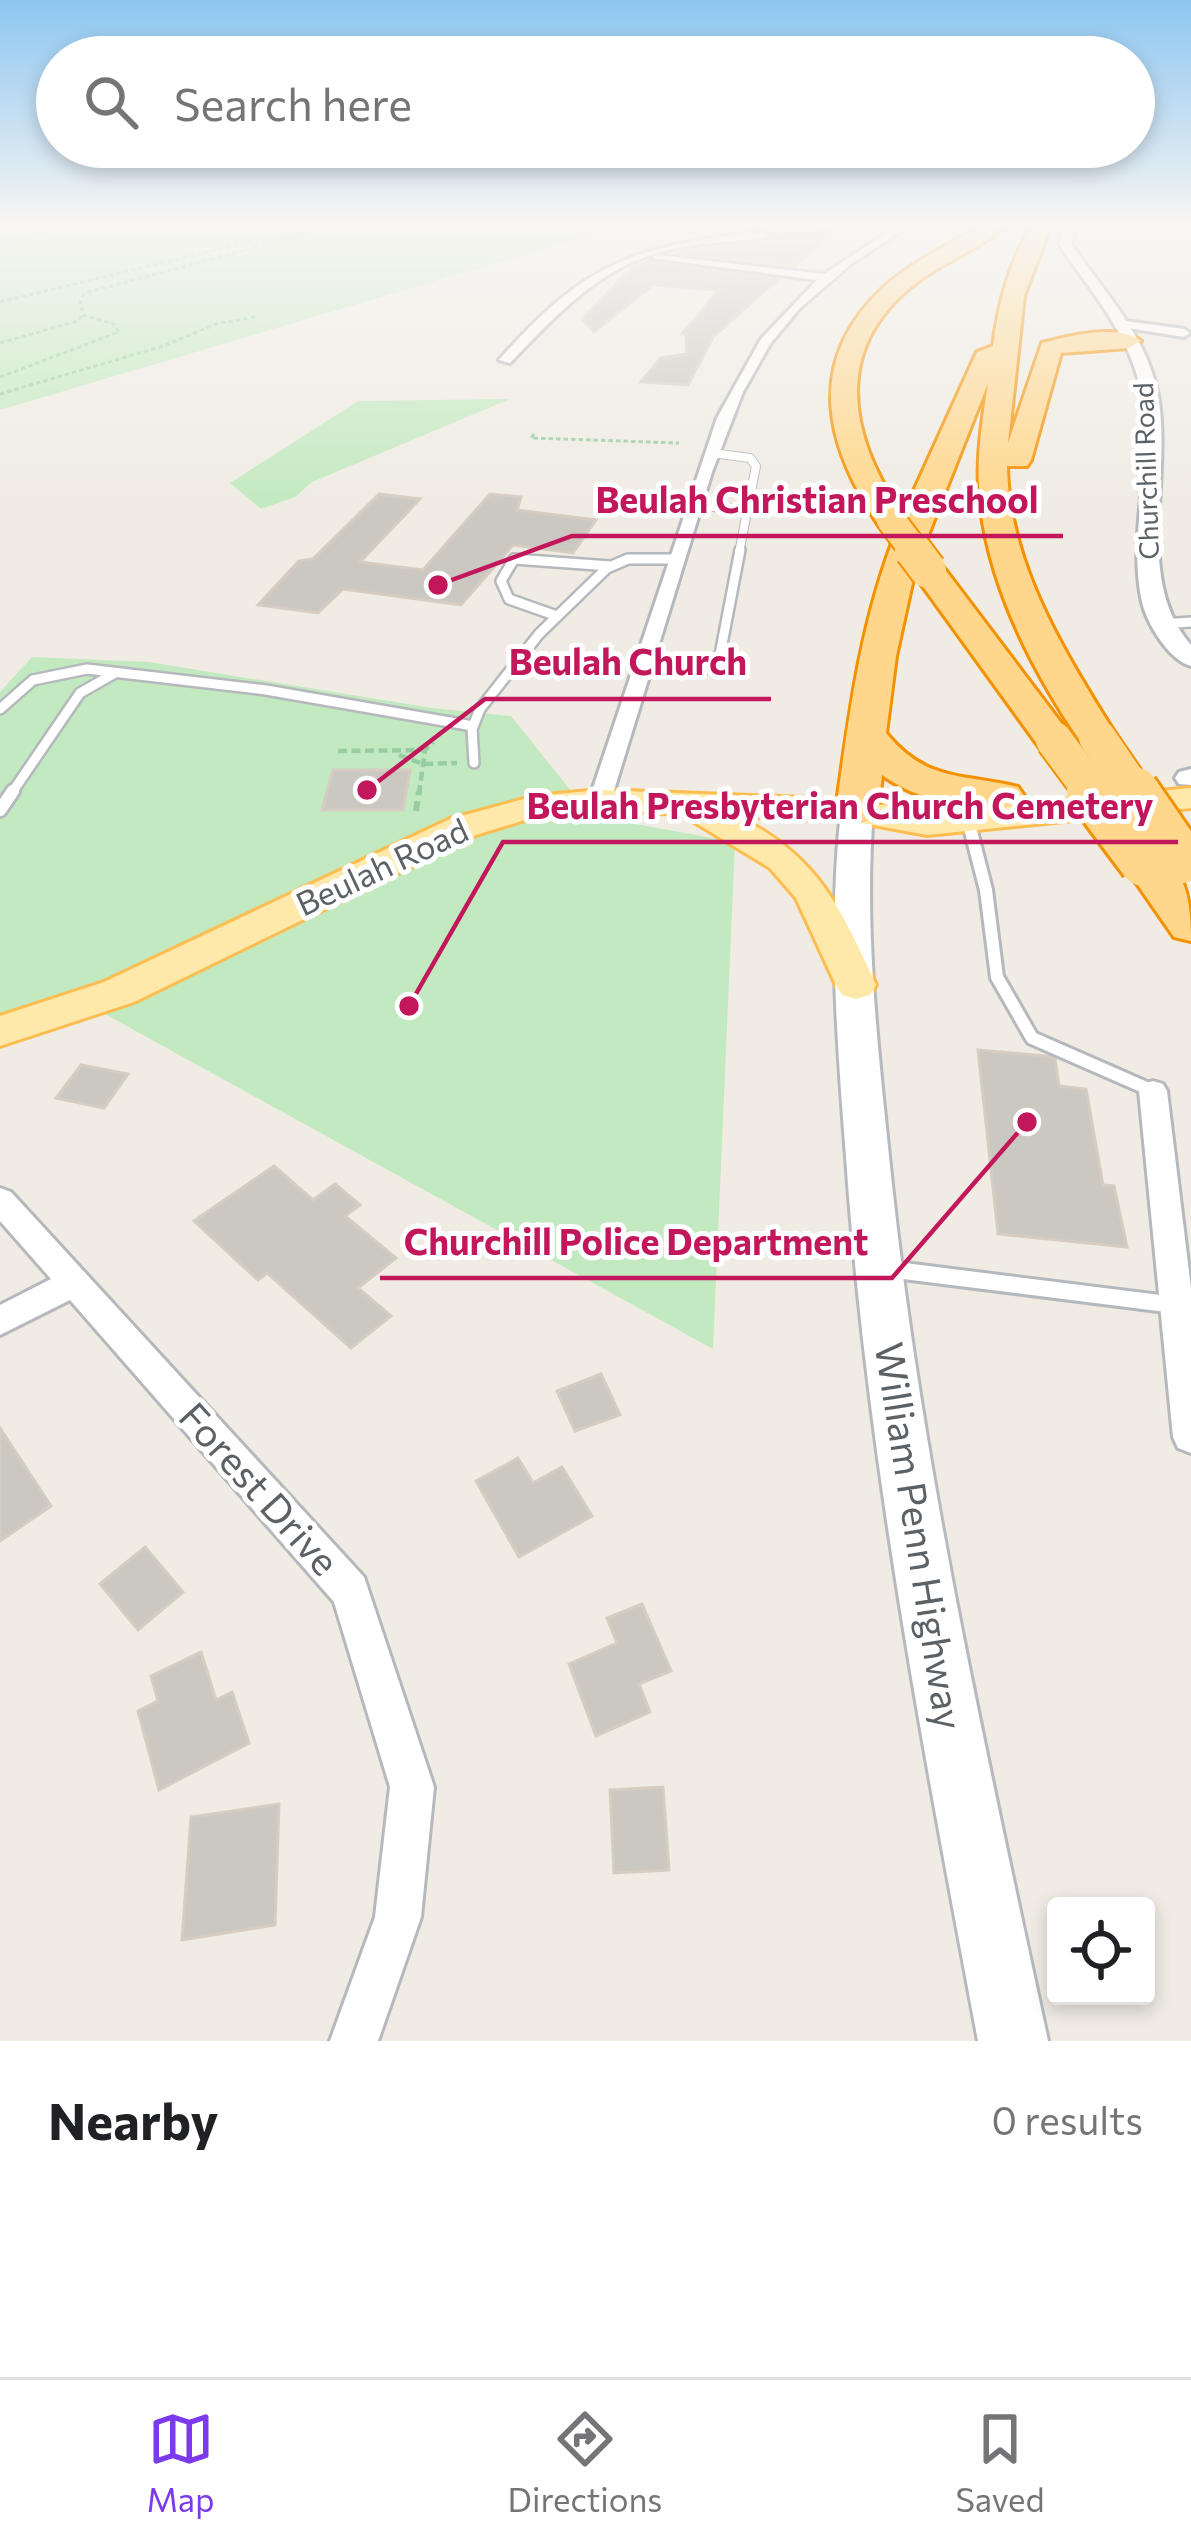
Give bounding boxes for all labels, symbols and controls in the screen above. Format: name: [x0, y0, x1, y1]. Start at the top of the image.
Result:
search box: [36, 36, 1155, 168]
icon: search: [78, 69, 144, 135]
text: Search here: [174, 75, 412, 130]
street label: Churchill Road: [1126, 382, 1165, 560]
callout: Beulah Christian Preschool: [572, 464, 1063, 536]
text: Beulah Christian Preschool: [595, 476, 1039, 520]
callout: Beulah Church: [485, 627, 771, 699]
text: Beulah Church: [509, 638, 747, 682]
callout: Beulah Presbyterian Church Cemetery: [503, 770, 1178, 842]
text: Beulah Presbyterian Church Cemetery: [526, 782, 1154, 826]
street label: Beulah Road: [289, 808, 474, 923]
callout: Churchill Police Department: [380, 1206, 892, 1278]
text: Churchill Police Department: [404, 1218, 868, 1262]
street label: William Penn Highway: [867, 1339, 975, 1733]
street label: Forest Drive: [171, 1391, 350, 1584]
map controls: [1047, 1897, 1155, 2005]
button: locate: [1047, 1897, 1155, 2005]
text: Nearby: [48, 2088, 218, 2151]
text: 0 results: [991, 2095, 1143, 2143]
tab: Map: [147, 2406, 215, 2519]
tab: Directions: [508, 2406, 662, 2519]
tab: Saved: [955, 2406, 1044, 2519]

